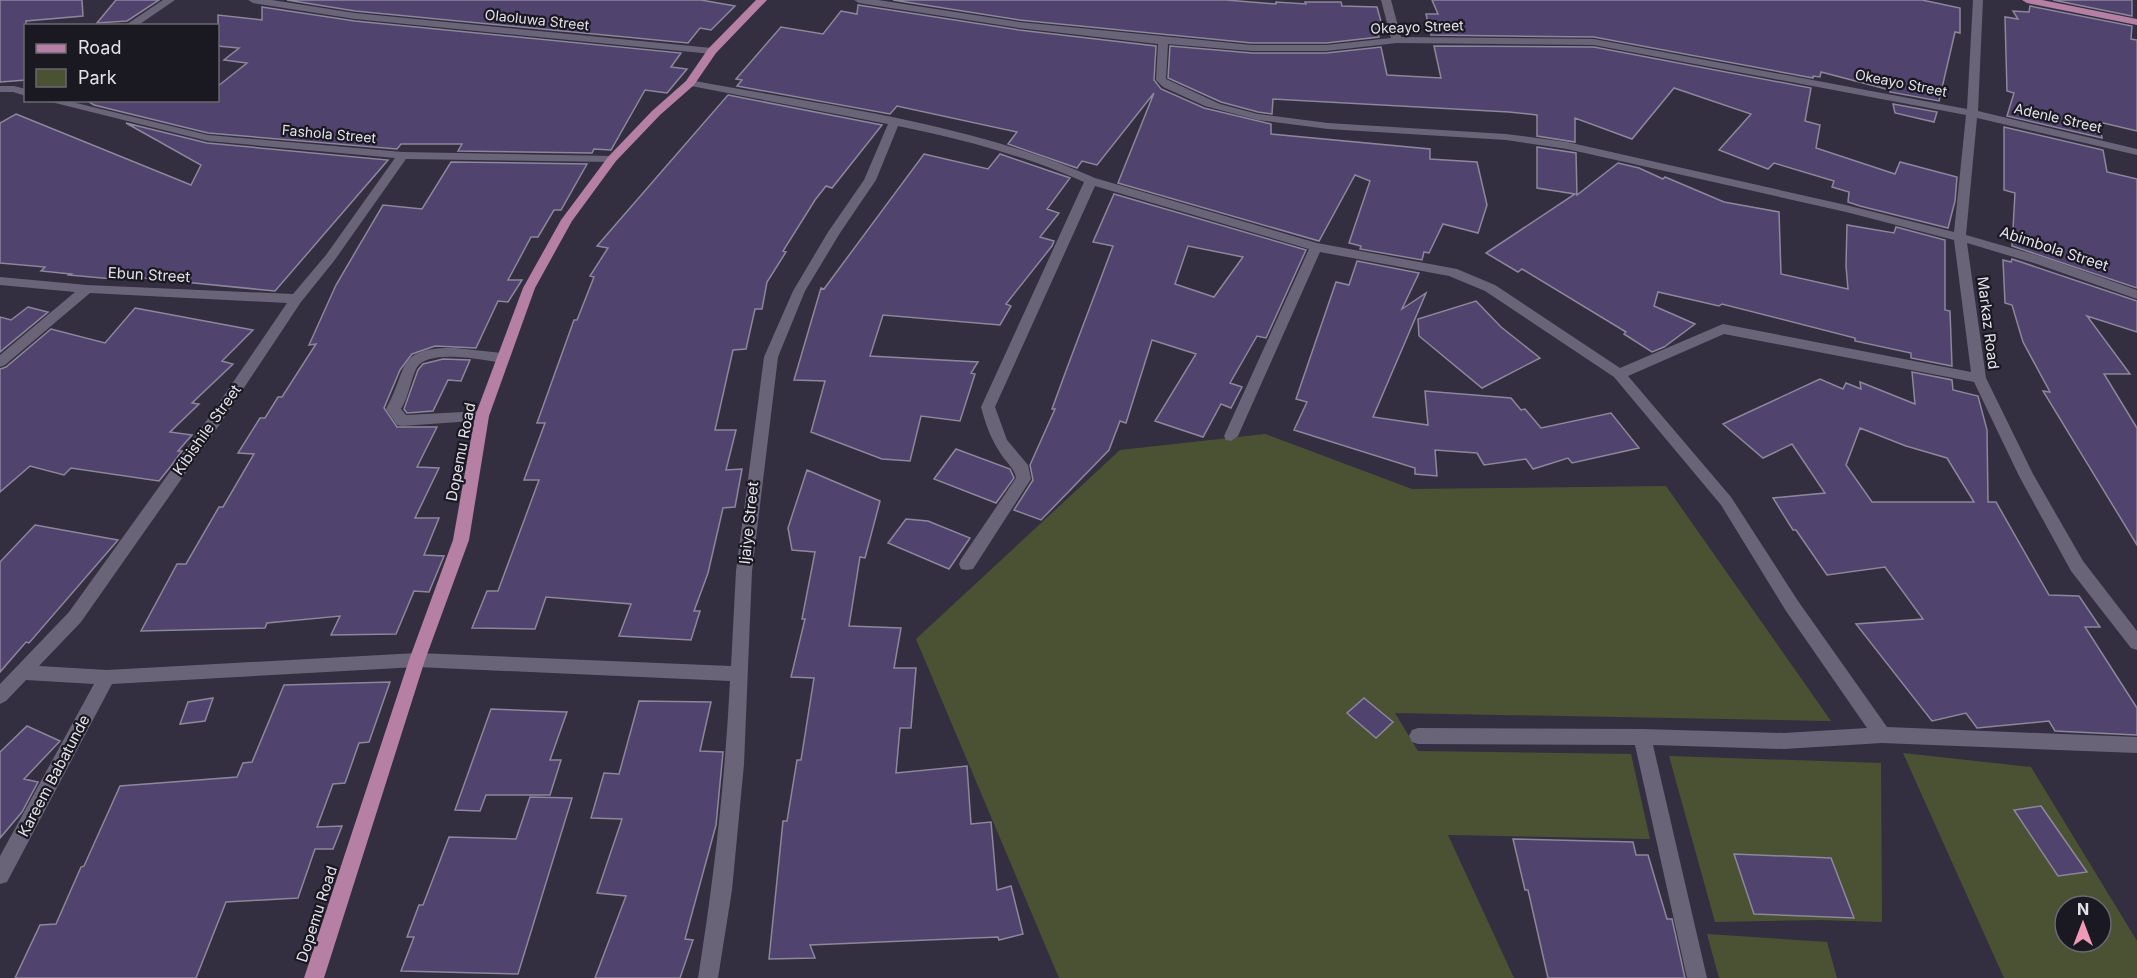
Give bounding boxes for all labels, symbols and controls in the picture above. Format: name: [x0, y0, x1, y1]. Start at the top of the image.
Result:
street label: Olaoluwa Street: [484, 6, 590, 33]
street label: Okeayo Street: [1370, 16, 1464, 37]
legend: [24, 24, 219, 102]
text: Road: [78, 37, 121, 58]
street label: Okeayo Street: [1854, 65, 1949, 100]
text: Park: [78, 67, 117, 88]
street label: Adenle Street: [2013, 99, 2104, 136]
street label: Fashola Street: [281, 121, 377, 146]
street label: Abimbola Street: [1997, 222, 2111, 275]
street label: Ebun Street: [107, 263, 191, 286]
street label: Markaz Road: [1973, 276, 2004, 370]
street label: Kibishile Street: [168, 381, 245, 479]
street label: Dopemu Road: [442, 401, 479, 503]
street label: Ijaiye Street: [735, 481, 762, 565]
street label: Kareem Babatunde: [13, 712, 94, 840]
street label: Dopemu Road: [292, 863, 341, 964]
north arrow: [2053, 894, 2113, 954]
text: N: [2077, 899, 2089, 919]

